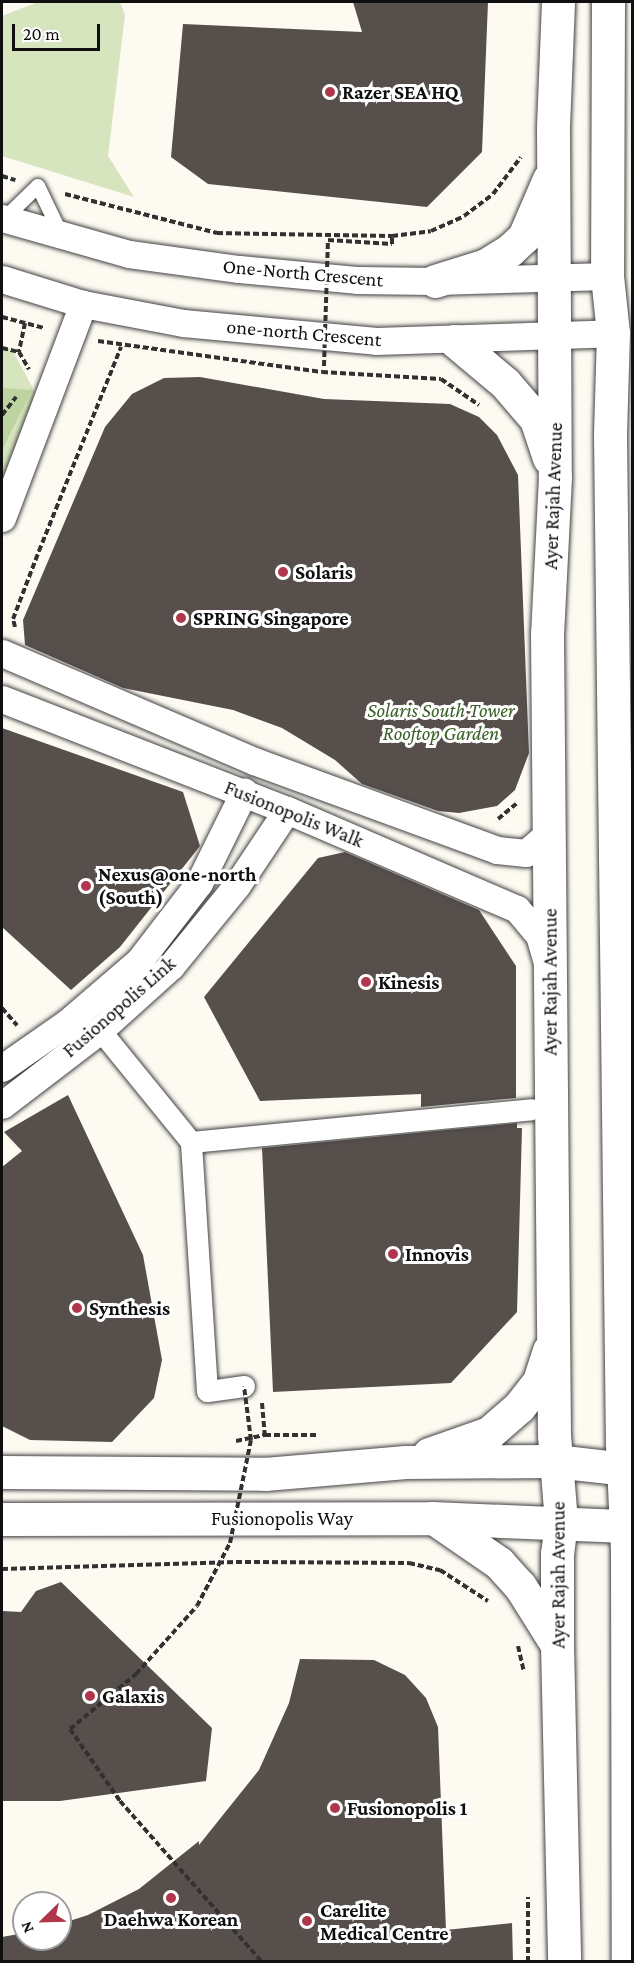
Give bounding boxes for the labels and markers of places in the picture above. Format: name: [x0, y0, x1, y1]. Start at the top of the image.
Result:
place label: Razer SEA HQ: [342, 80, 459, 104]
marker: Razer SEA HQ: [323, 85, 337, 99]
place label: Solaris: [295, 560, 353, 584]
marker: Solaris: [276, 565, 290, 579]
place label: SPRING Singapore: [193, 606, 349, 630]
marker: SPRING Singapore: [174, 611, 188, 625]
place label: Nexus@one-north (South): [98, 862, 256, 909]
marker: Nexus@one-north (South): [79, 879, 93, 893]
place label: Kinesis: [378, 970, 439, 994]
marker: Kinesis: [359, 975, 373, 989]
place label: Innovis: [405, 1242, 469, 1266]
marker: Innovis: [386, 1247, 400, 1261]
place label: Synthesis: [89, 1296, 170, 1320]
marker: Synthesis: [70, 1301, 84, 1315]
place label: Galaxis: [102, 1684, 164, 1708]
marker: Galaxis: [83, 1689, 97, 1703]
place label: Fusionopolis 1: [347, 1796, 467, 1820]
marker: Fusionopolis 1: [328, 1801, 342, 1815]
marker: Daehwa Korean: [164, 1891, 178, 1905]
place label: Carelite Medical Centre: [320, 1898, 449, 1945]
place label: Daehwa Korean: [104, 1907, 238, 1931]
marker: Carelite Medical Centre: [298, 1912, 316, 1930]

